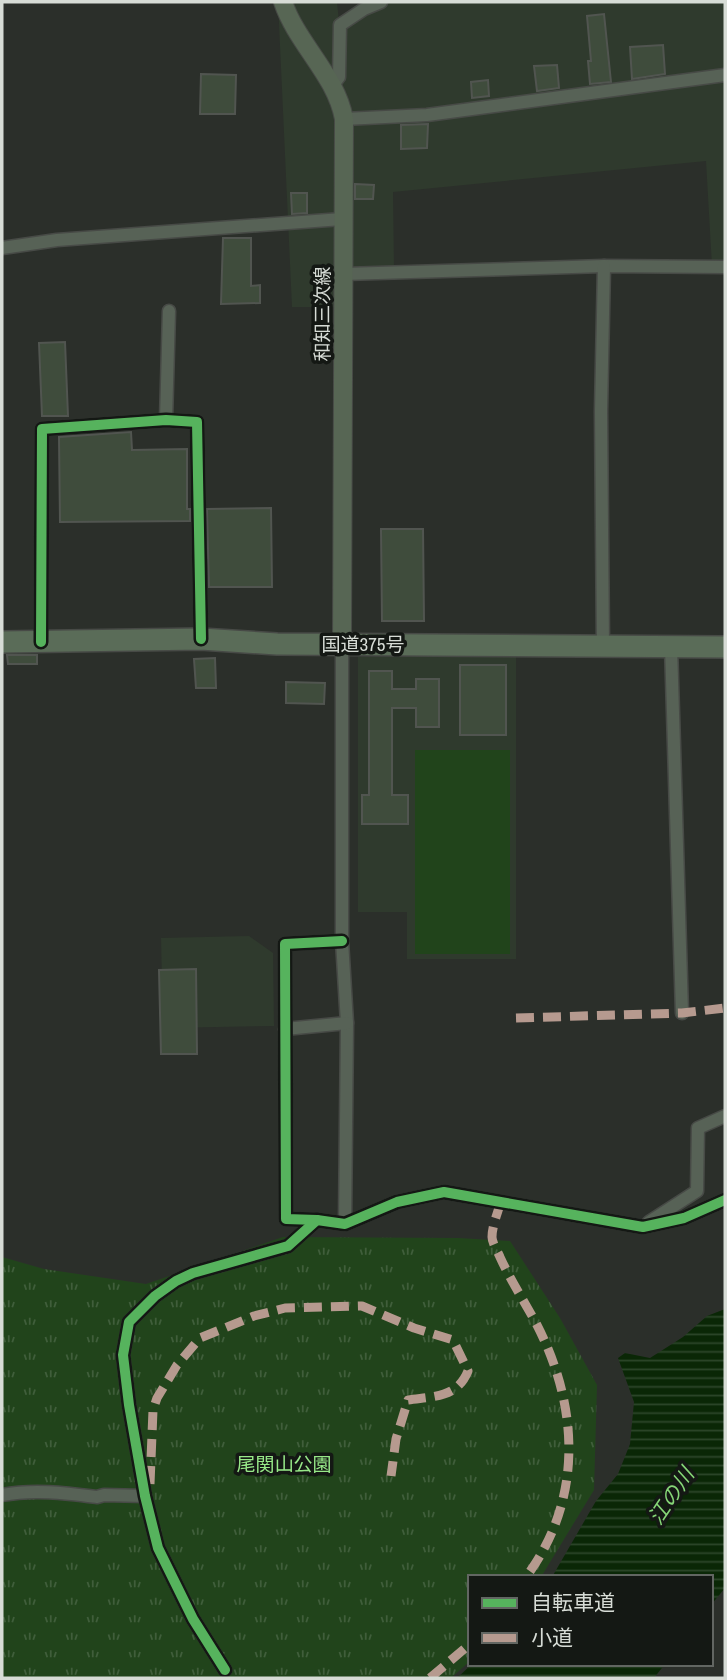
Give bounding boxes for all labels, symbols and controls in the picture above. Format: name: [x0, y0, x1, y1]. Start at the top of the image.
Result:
street label: 和知三次線: [309, 266, 335, 362]
street label: 国道375号: [322, 631, 405, 657]
park label: 尾関山公園: [236, 1451, 332, 1477]
water label: 江の川: [641, 1460, 702, 1530]
legend: [468, 1575, 713, 1666]
text: 自転車道: [531, 1588, 615, 1617]
text: 小道: [531, 1623, 573, 1652]

